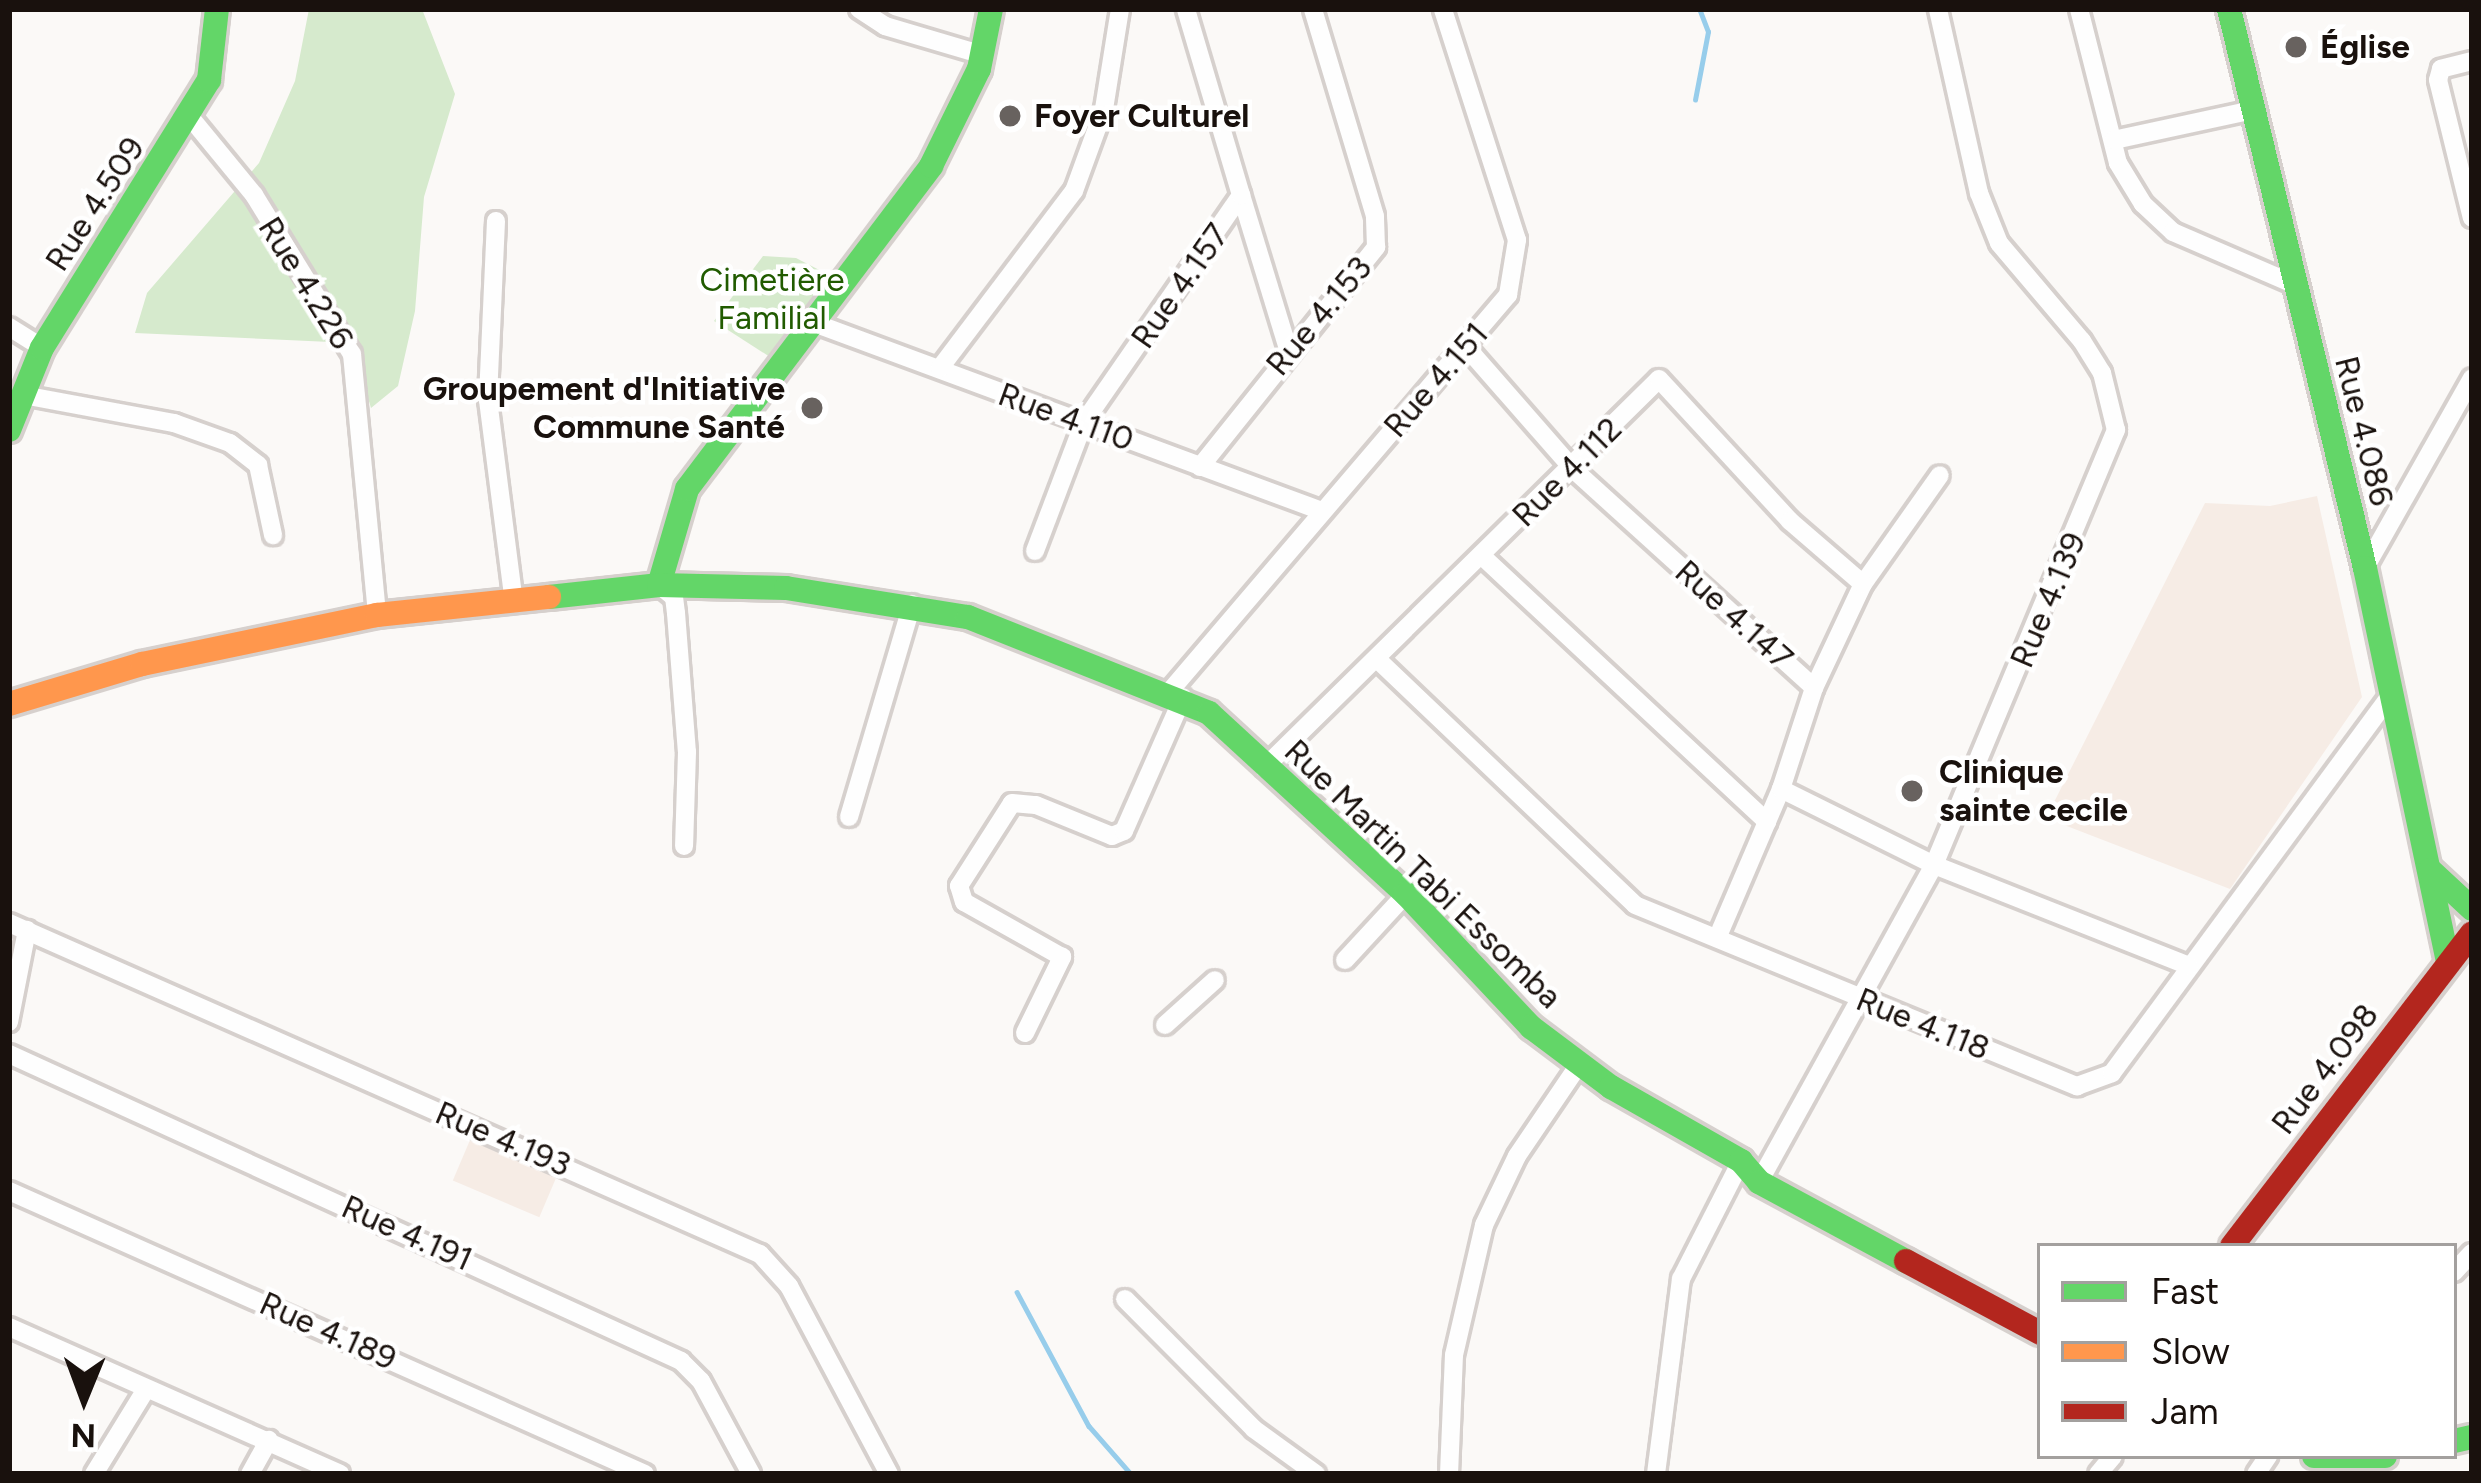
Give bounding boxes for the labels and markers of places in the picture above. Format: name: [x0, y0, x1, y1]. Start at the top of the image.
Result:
place label: Église: [2320, 27, 2410, 67]
marker: Église: [2283, 34, 2309, 60]
place label: Foyer Culturel: [1034, 96, 1249, 136]
marker: Foyer Culturel: [997, 103, 1023, 129]
place label: Groupement d'Initiative Commune Santé: [423, 369, 785, 447]
marker: Groupement d'Initiative Commune Santé: [796, 392, 828, 424]
place label: Clinique sainte cecile: [1939, 752, 2128, 830]
marker: Clinique sainte cecile: [1896, 775, 1928, 807]

